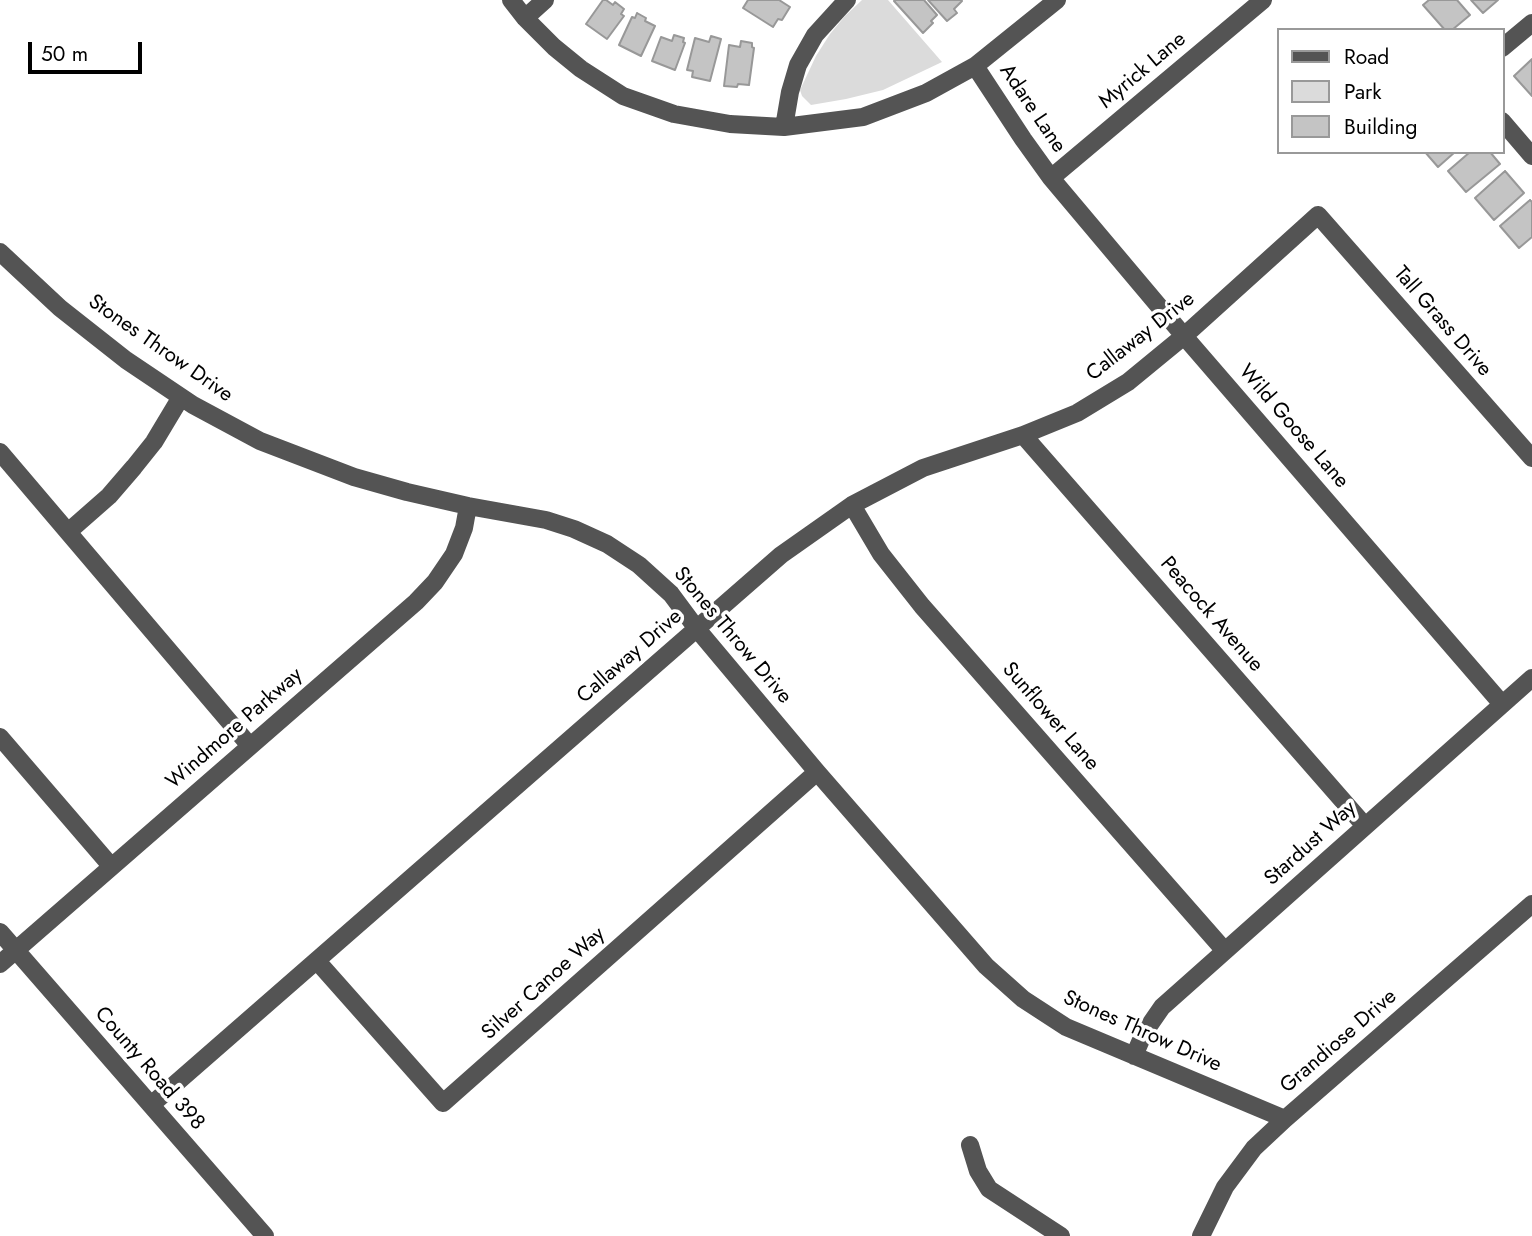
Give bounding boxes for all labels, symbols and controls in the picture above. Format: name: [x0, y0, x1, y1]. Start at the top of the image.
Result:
street label: Myrick Lane: [1094, 27, 1192, 115]
scale bar: [32, 28, 145, 72]
legend: [1276, 28, 1504, 154]
text: 50 m: [41, 39, 88, 69]
text: Road: [1344, 42, 1389, 72]
street label: Adare Lane: [993, 60, 1071, 158]
text: Park: [1344, 77, 1381, 107]
text: Building: [1344, 112, 1417, 142]
street label: Tall Grass Drive: [1387, 262, 1497, 382]
street label: Callaway Drive: [1082, 287, 1200, 387]
street label: Stones Throw Drive: [83, 290, 237, 408]
street label: Wild Goose Lane: [1232, 360, 1354, 494]
street label: Peacock Avenue: [1154, 552, 1268, 678]
street label: Stones Throw Drive: [667, 563, 797, 709]
street label: Callaway Drive: [572, 605, 688, 709]
street label: Sunflower Lane: [996, 658, 1104, 776]
street label: Windmore Parkway: [162, 663, 308, 795]
street label: Stardust Way: [1260, 796, 1362, 892]
street label: Silver Canoe Way: [477, 922, 611, 1046]
street label: Grandiose Drive: [1276, 985, 1402, 1099]
street label: Stones Throw Drive: [1059, 986, 1225, 1078]
street label: County Road 398: [89, 1002, 209, 1136]

